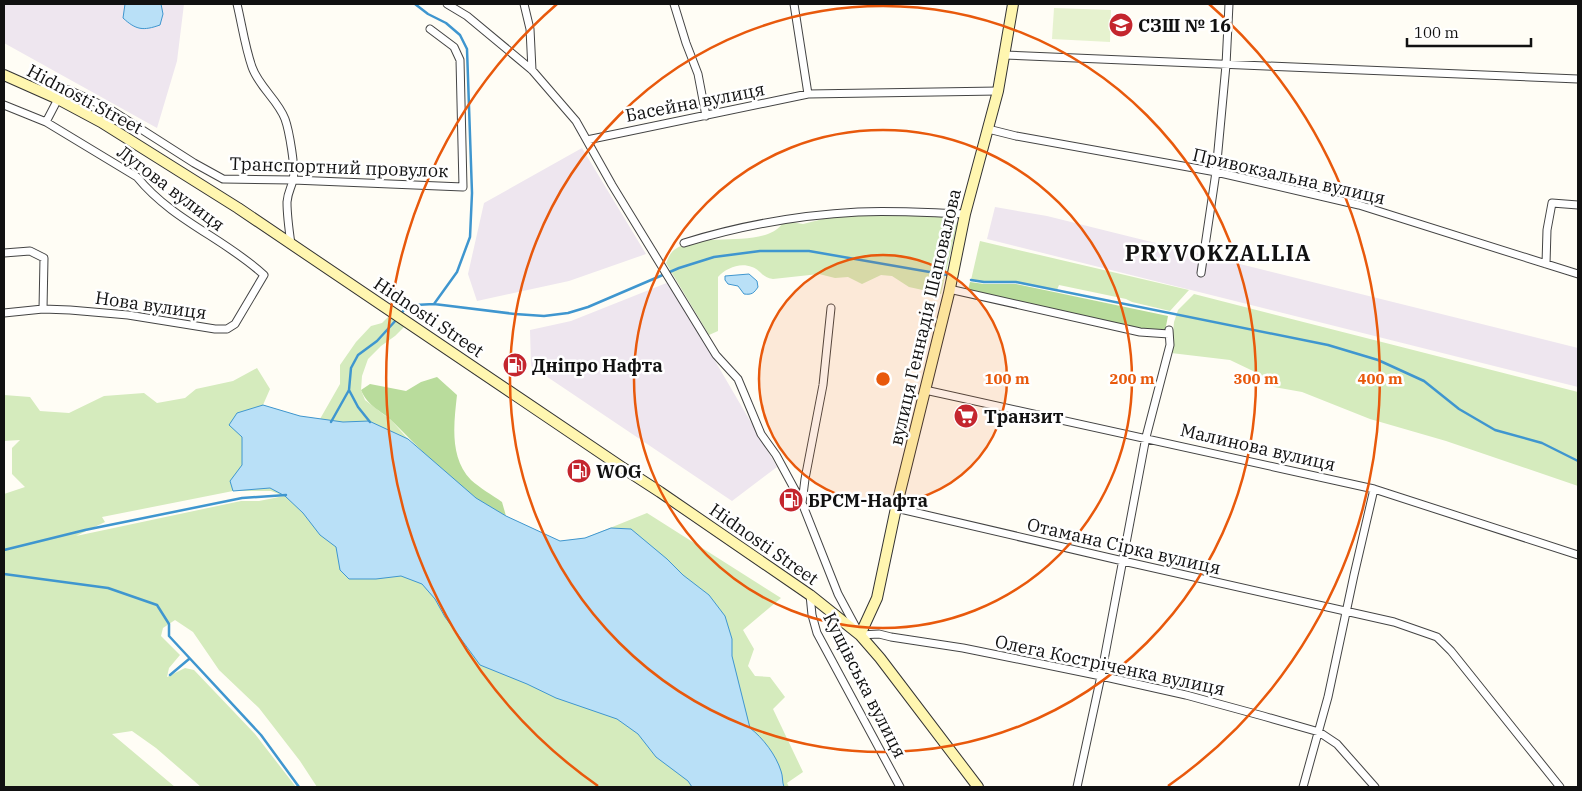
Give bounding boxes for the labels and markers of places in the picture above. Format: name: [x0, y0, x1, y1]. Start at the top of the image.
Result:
school or university icon: СЗШ № 16: [1108, 12, 1134, 38]
place label: СЗШ № 16: [1138, 14, 1231, 37]
fuel station icon: Дніпро Нафта: [502, 352, 528, 378]
place label: Дніпро Нафта: [532, 354, 663, 377]
centre of rings: [874, 370, 892, 388]
supermarket icon: Транзит: [953, 403, 979, 429]
place label: Транзит: [984, 405, 1064, 428]
fuel station icon: WOG: [566, 458, 592, 484]
place label: WOG: [596, 460, 642, 483]
fuel station icon: БРСМ-Нафта: [778, 487, 804, 513]
place label: БРСМ-Нафта: [808, 489, 928, 512]

